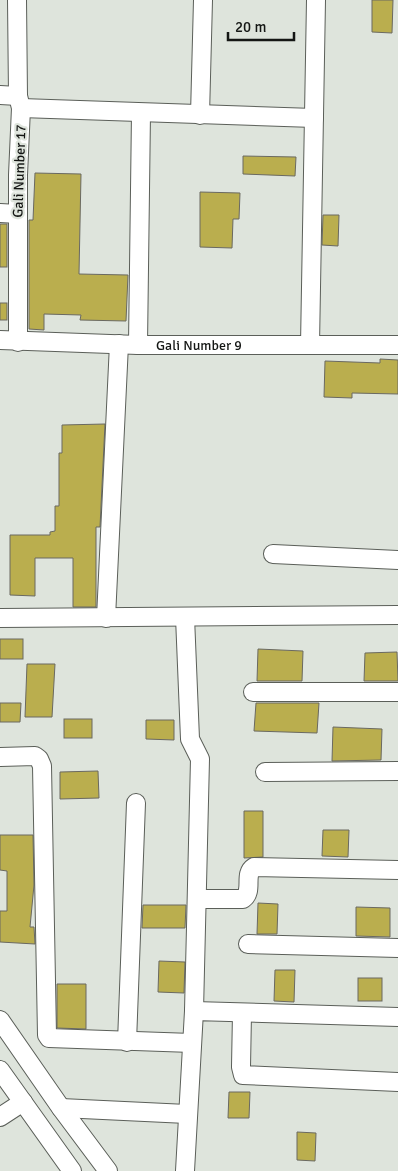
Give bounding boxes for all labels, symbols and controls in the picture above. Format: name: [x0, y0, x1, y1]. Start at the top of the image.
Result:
scale bar: [228, 10, 294, 42]
text: 20 m: [235, 18, 266, 36]
street label: Gali Number 17: [9, 124, 30, 218]
street label: Gali Number 9: [156, 337, 242, 354]

